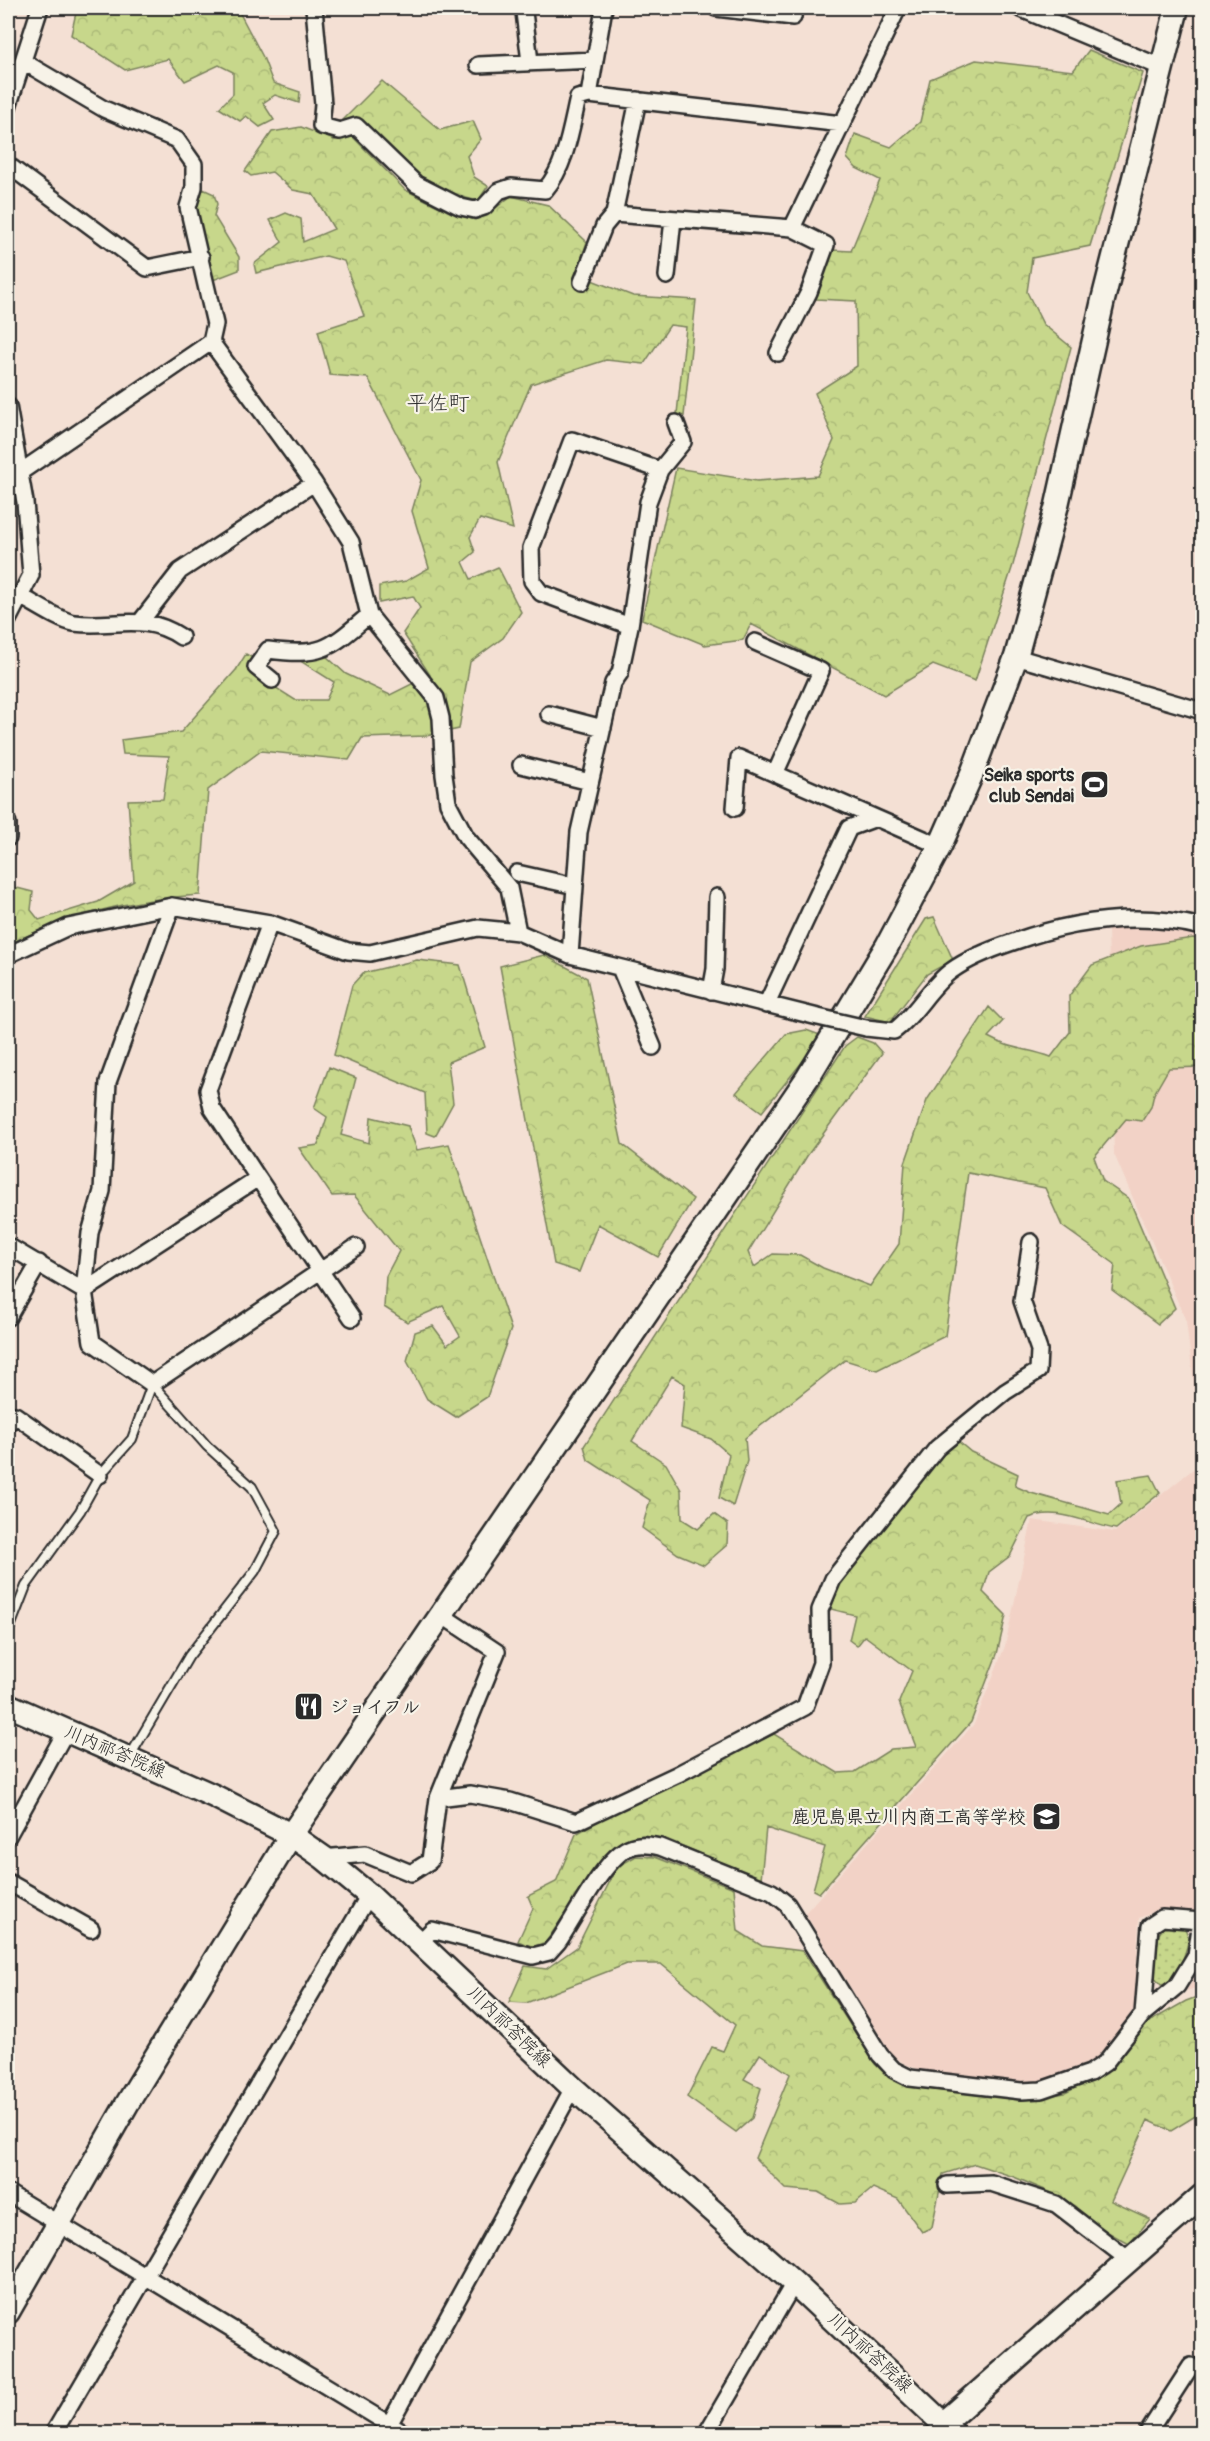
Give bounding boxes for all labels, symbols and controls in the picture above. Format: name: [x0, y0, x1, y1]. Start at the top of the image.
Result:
district label: 平佐町: [407, 390, 470, 417]
place label: Seika sports club Sendai: [984, 764, 1075, 808]
sports icon: Seika sports club Sendai: [1079, 769, 1111, 801]
restaurant icon: ジョイフル: [293, 1691, 325, 1723]
place label: ジョイフル: [330, 1696, 420, 1719]
street label: 川内祁答院線: [61, 1720, 169, 1784]
school or university icon: 鹿児島県立川内商工高等学校: [1031, 1801, 1063, 1833]
place label: 鹿児島県立川内商工高等学校: [792, 1806, 1026, 1829]
street label: 川内祁答院線: [462, 1981, 556, 2073]
street label: 川内祁答院線: [823, 2308, 917, 2398]

